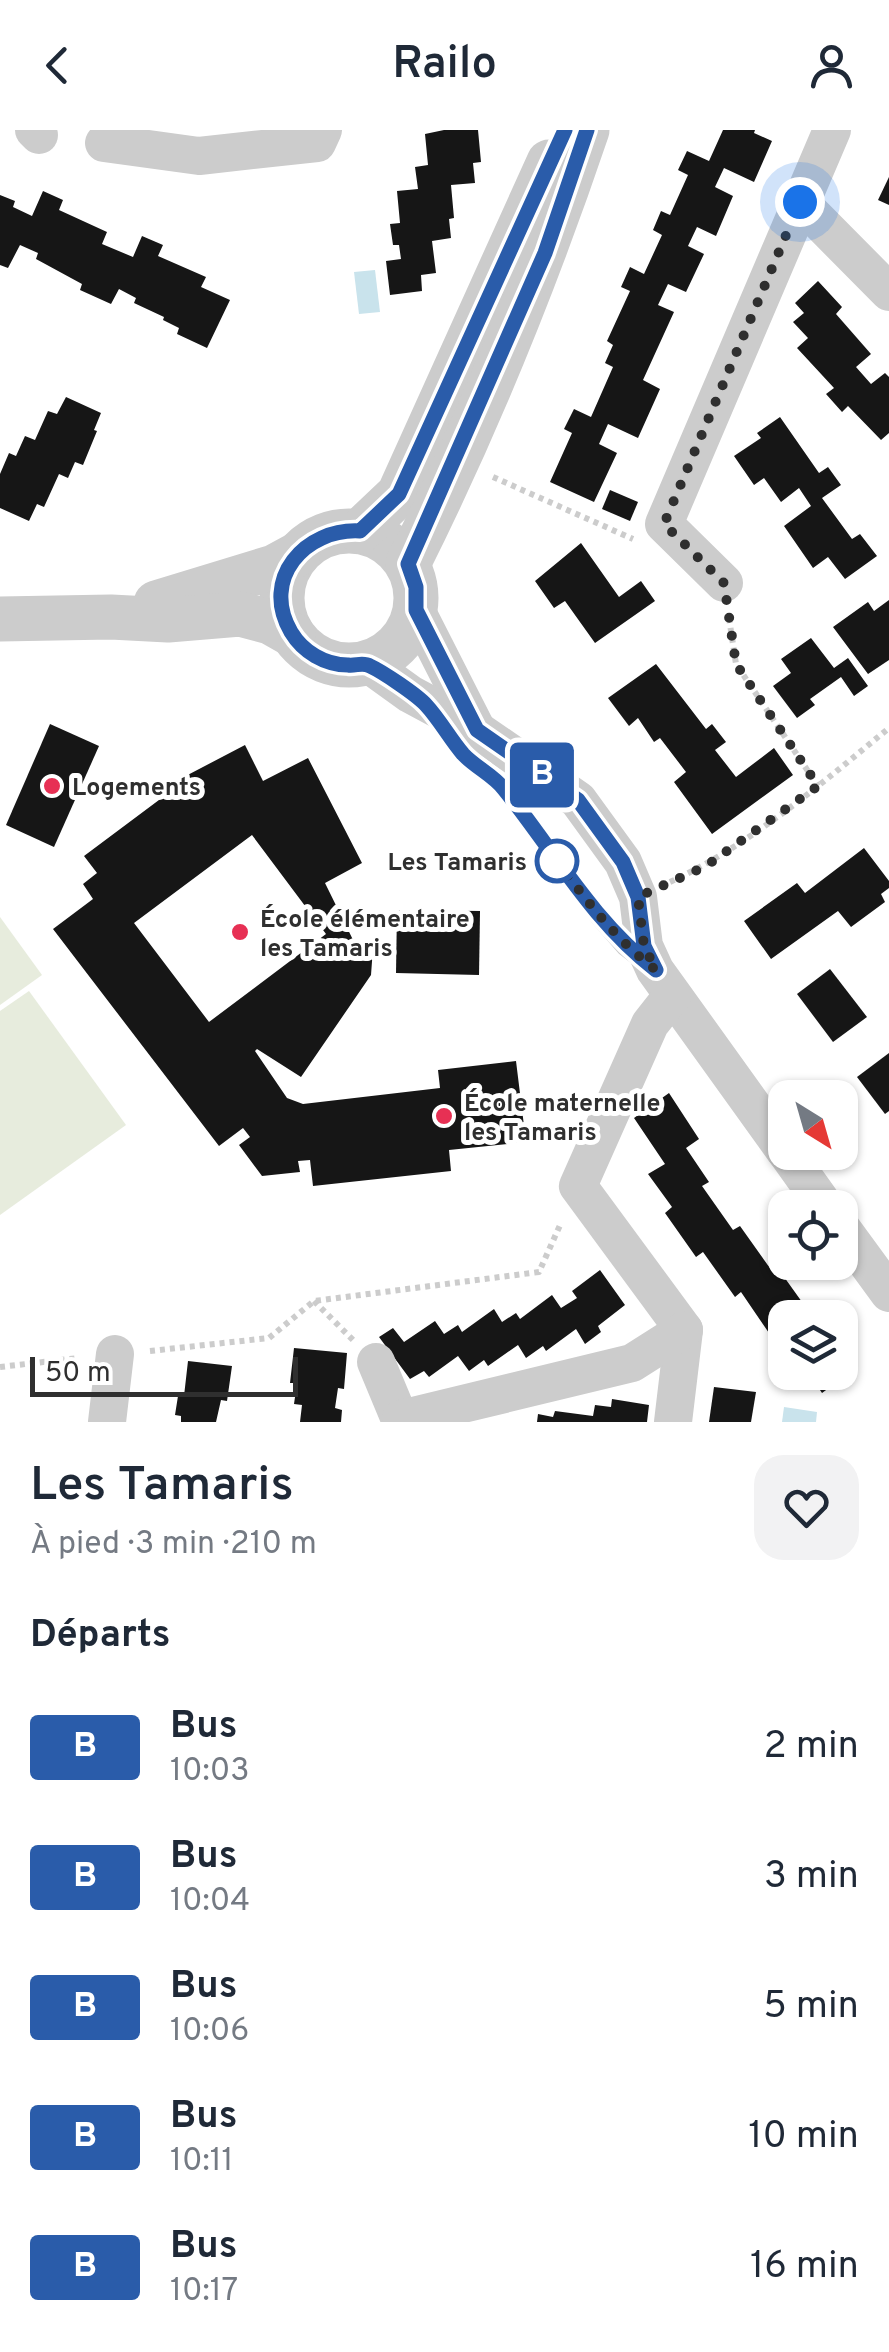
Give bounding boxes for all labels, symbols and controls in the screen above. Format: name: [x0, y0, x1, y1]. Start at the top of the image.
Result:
text: Railo: [392, 37, 497, 94]
icon: back: [30, 38, 85, 93]
icon: person: [804, 38, 859, 93]
your location: [775, 177, 825, 227]
line badge: B: [510, 742, 574, 808]
text: B: [530, 753, 554, 797]
place label: Logements: [72, 773, 201, 805]
marker: Logements: [41, 775, 63, 797]
marker: Les Tamaris: [536, 840, 578, 882]
place label: Les Tamaris: [387, 848, 527, 880]
place label: École élémentaire les Tamaris: [260, 904, 470, 966]
marker: École élémentaire les Tamaris: [229, 921, 251, 943]
north arrow: [768, 1080, 858, 1170]
map controls: [768, 1080, 858, 1390]
place label: École maternelle les Tamaris: [464, 1088, 660, 1150]
marker: École maternelle les Tamaris: [433, 1105, 455, 1127]
button: locate: [768, 1190, 858, 1280]
button: layers: [768, 1300, 858, 1390]
scale bar: [30, 1352, 298, 1396]
text: 50 m: [45, 1356, 111, 1392]
button: heart: [754, 1455, 859, 1560]
text: Les Tamaris: [30, 1457, 294, 1517]
text: À pied · 3 min · 210 m: [30, 1525, 317, 1565]
text: Départs: [30, 1612, 170, 1661]
text: Bus: [170, 1703, 237, 1752]
text: 2 min: [764, 1723, 859, 1772]
text: B: [73, 1725, 97, 1769]
text: 10:03: [170, 1752, 250, 1792]
text: Bus: [170, 1833, 237, 1882]
text: 3 min: [764, 1853, 859, 1902]
text: B: [73, 1855, 97, 1899]
text: 10:04: [170, 1882, 250, 1922]
text: Bus: [170, 1963, 237, 2012]
text: 5 min: [763, 1983, 859, 2032]
text: B: [73, 1985, 97, 2029]
text: 10:06: [170, 2012, 249, 2052]
text: Bus: [170, 2093, 237, 2142]
text: 10 min: [748, 2113, 859, 2162]
text: B: [73, 2115, 97, 2159]
text: 10:11: [170, 2142, 234, 2182]
text: Bus: [170, 2223, 237, 2272]
text: 16 min: [750, 2243, 859, 2292]
text: B: [73, 2245, 97, 2289]
text: 10:17: [170, 2272, 238, 2312]

